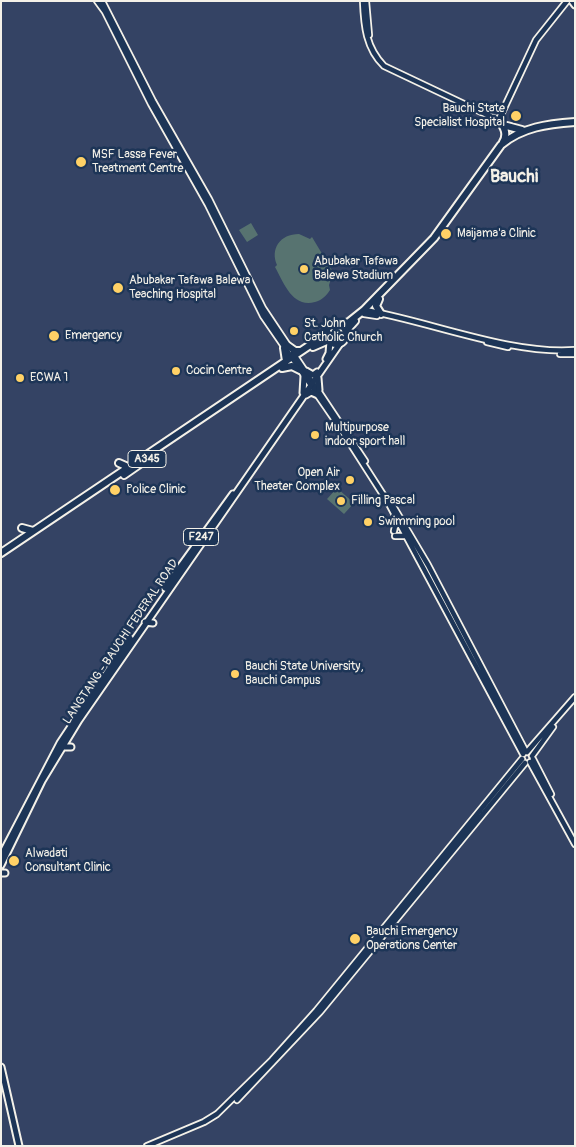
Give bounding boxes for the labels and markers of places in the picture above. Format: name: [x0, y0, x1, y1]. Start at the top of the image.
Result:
place label: Bauchi State Specialist Hospital: [414, 102, 505, 130]
marker: Bauchi State Specialist Hospital: [509, 109, 523, 123]
place label: MSF Lassa Fever Treatment Centre: [92, 148, 183, 176]
marker: MSF Lassa Fever Treatment Centre: [74, 155, 88, 169]
marker: Maijama'a Clinic: [439, 227, 453, 241]
place label: Maijama'a Clinic: [457, 227, 536, 241]
place label: Abubakar Tafawa Balewa Stadium: [314, 255, 398, 283]
marker: Abubakar Tafawa Balewa Stadium: [298, 263, 310, 275]
place label: Abubakar Tafawa Balewa Teaching Hospital: [129, 274, 250, 302]
marker: Abubakar Tafawa Balewa Teaching Hospital: [111, 281, 125, 295]
place label: St. John Catholic Church: [304, 317, 382, 345]
marker: St. John Catholic Church: [288, 325, 300, 337]
marker: Emergency: [47, 329, 61, 343]
place label: Emergency: [65, 329, 122, 343]
place label: Cocin Centre: [186, 364, 252, 378]
marker: Cocin Centre: [170, 365, 182, 377]
place label: ECWA 1: [30, 371, 68, 385]
marker: ECWA 1: [14, 372, 26, 384]
place label: Multipurpose indoor sport hall: [325, 421, 405, 449]
marker: Multipurpose indoor sport hall: [309, 429, 321, 441]
place label: Open Air Theater Complex: [254, 466, 340, 494]
marker: Open Air Theater Complex: [344, 474, 356, 486]
marker: Police Clinic: [108, 483, 122, 497]
place label: Police Clinic: [126, 483, 186, 497]
place label: Filling Pascal: [351, 494, 415, 508]
marker: Filling Pascal: [335, 495, 347, 507]
place label: Swimming pool: [378, 515, 455, 529]
marker: Swimming pool: [362, 516, 374, 528]
place label: Bauchi State University, Bauchi Campus: [245, 660, 363, 688]
marker: Bauchi State University, Bauchi Campus: [229, 668, 241, 680]
place label: Alwadati Consultant Clinic: [25, 847, 111, 875]
marker: Alwadati Consultant Clinic: [7, 854, 21, 868]
place label: Bauchi Emergency Operations Center: [366, 925, 458, 953]
marker: Bauchi Emergency Operations Center: [348, 932, 362, 946]

